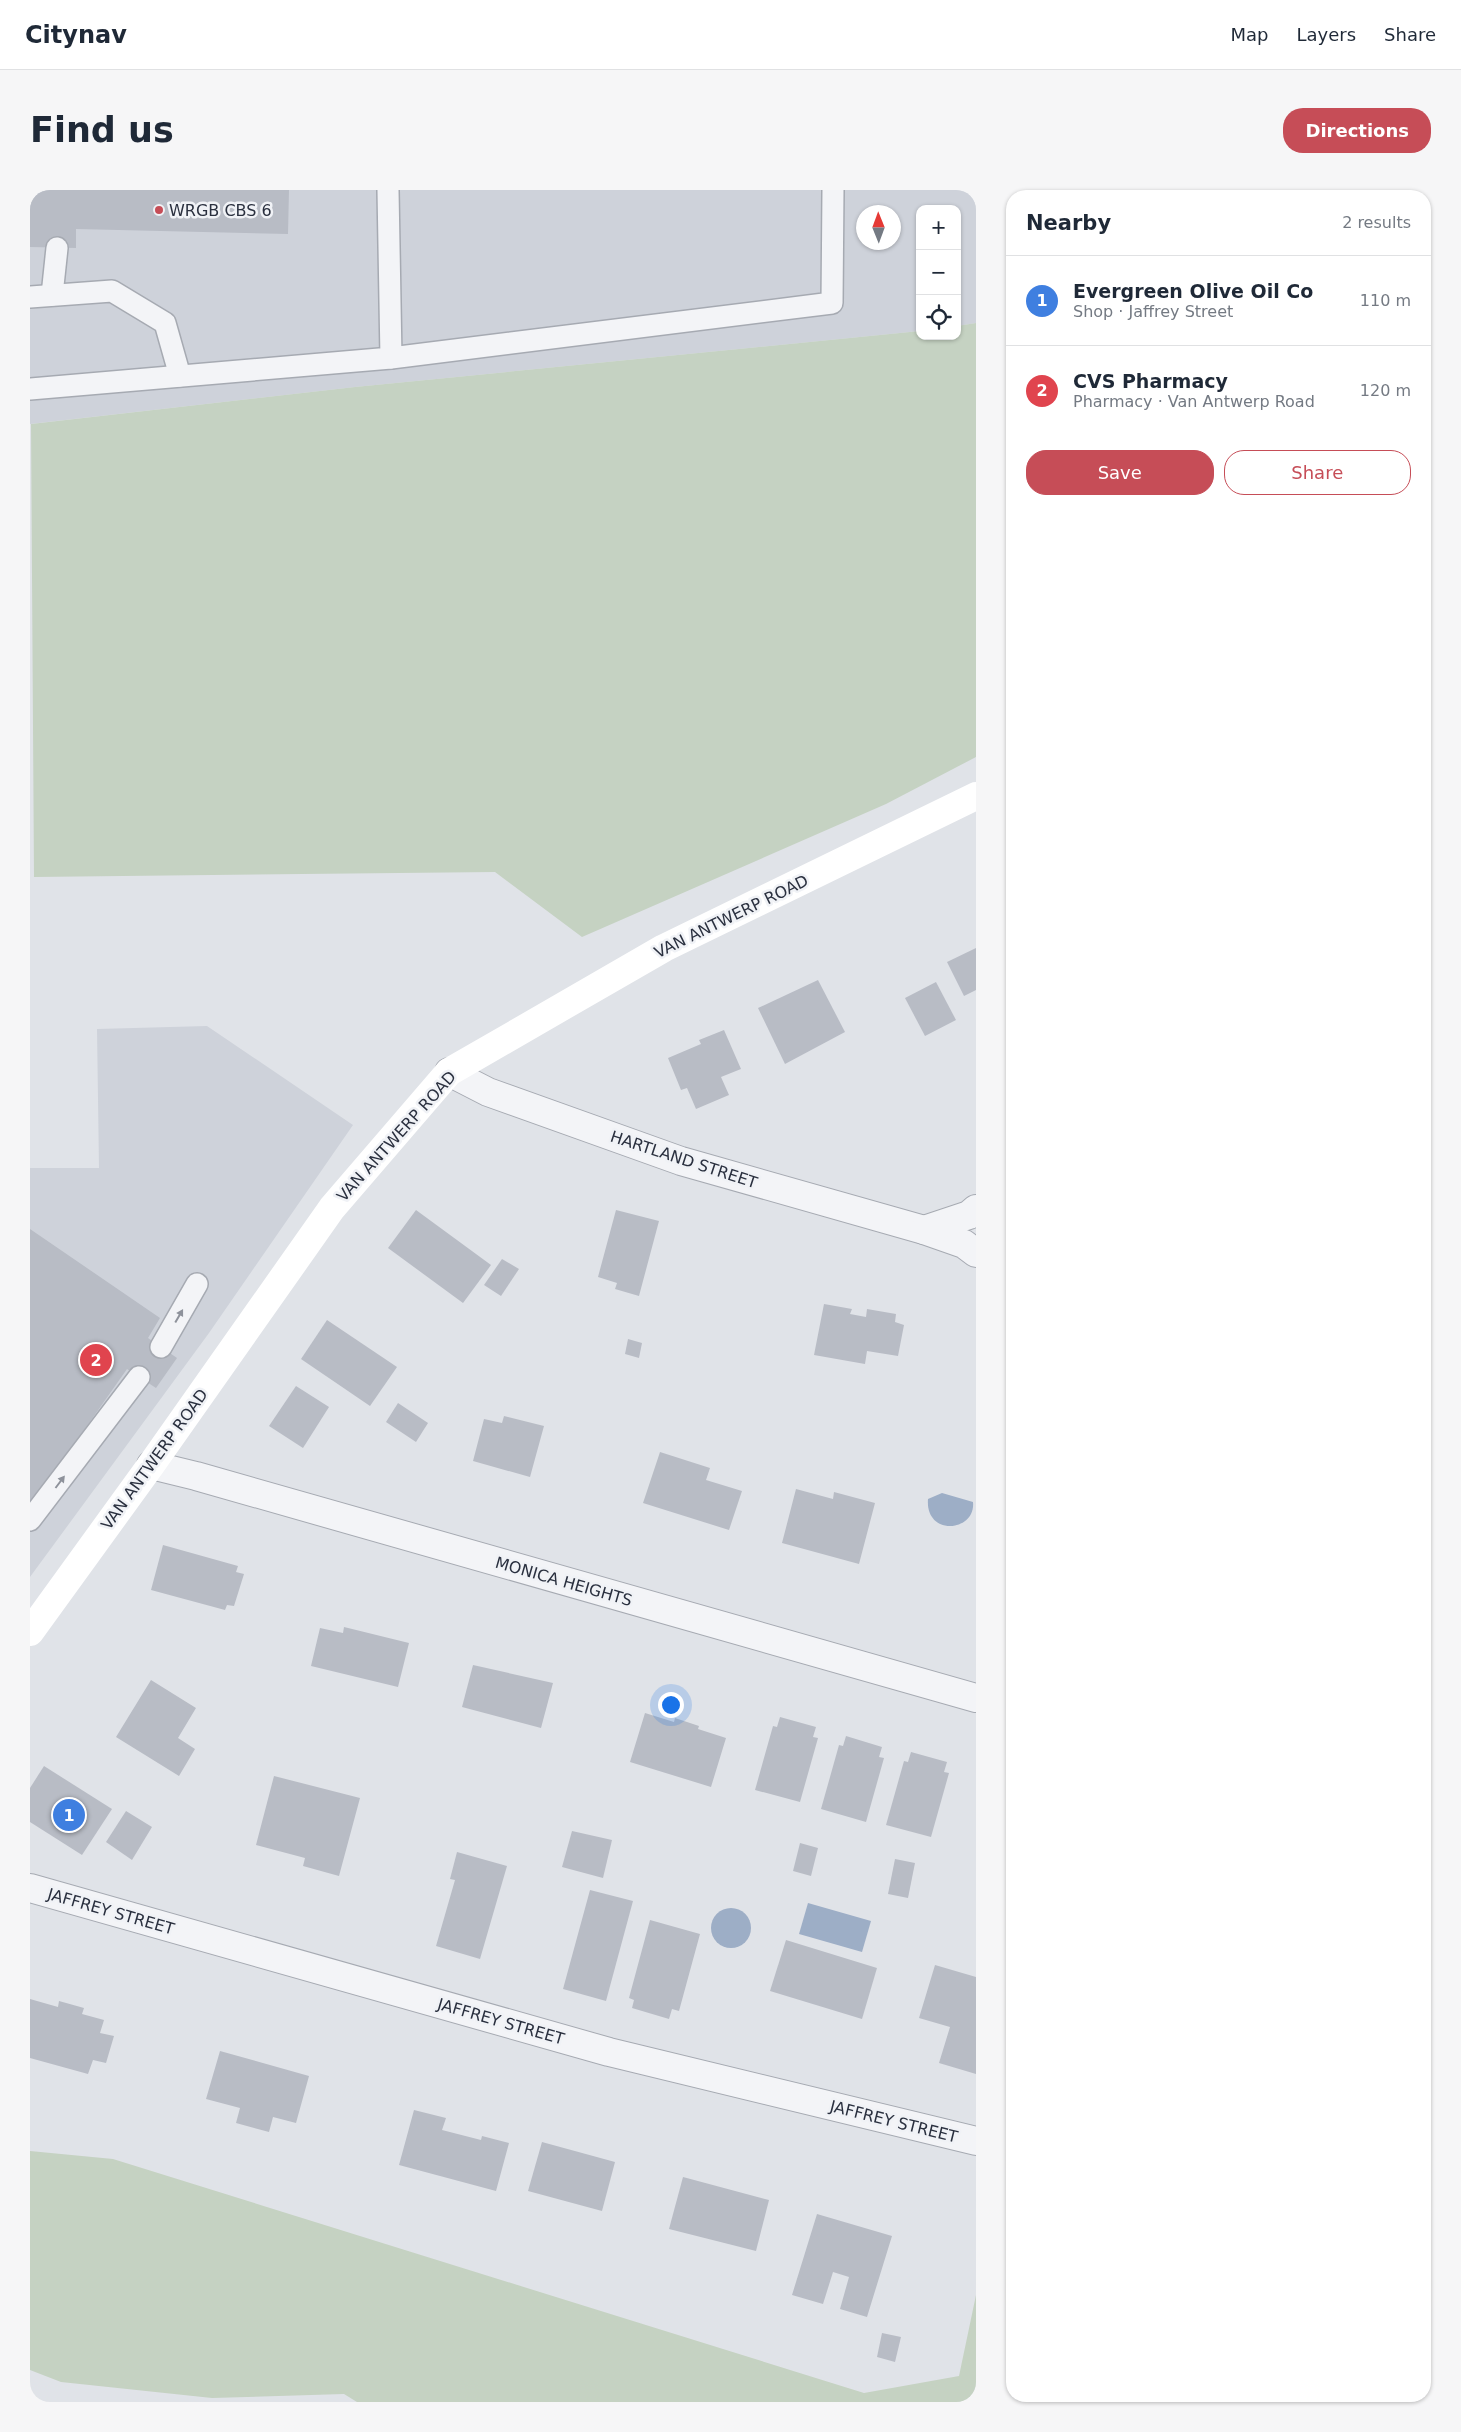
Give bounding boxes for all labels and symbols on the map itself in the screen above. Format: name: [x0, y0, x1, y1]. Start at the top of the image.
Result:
place label: WRGB CBS 6: [169, 201, 272, 220]
marker: WRGB CBS 6: [153, 204, 165, 216]
north arrow: [856, 205, 901, 250]
street label: VAN ANTWERP ROAD: [651, 871, 811, 962]
street label: VAN ANTWERP ROAD: [333, 1067, 460, 1206]
street label: HARTLAND STREET: [608, 1127, 760, 1192]
one-way arrow: [175, 1308, 183, 1323]
pin: 2: [80, 1341, 112, 1379]
street label: VAN ANTWERP ROAD: [97, 1385, 212, 1533]
one-way arrow: [54, 1476, 65, 1489]
street label: MONICA HEIGHTS: [493, 1553, 634, 1610]
your location: [658, 1692, 684, 1718]
pin: 1: [53, 1796, 85, 1834]
street label: JAFFREY STREET: [44, 1884, 177, 1939]
street label: JAFFREY STREET: [434, 1994, 567, 2049]
street label: JAFFREY STREET: [827, 2096, 960, 2147]

